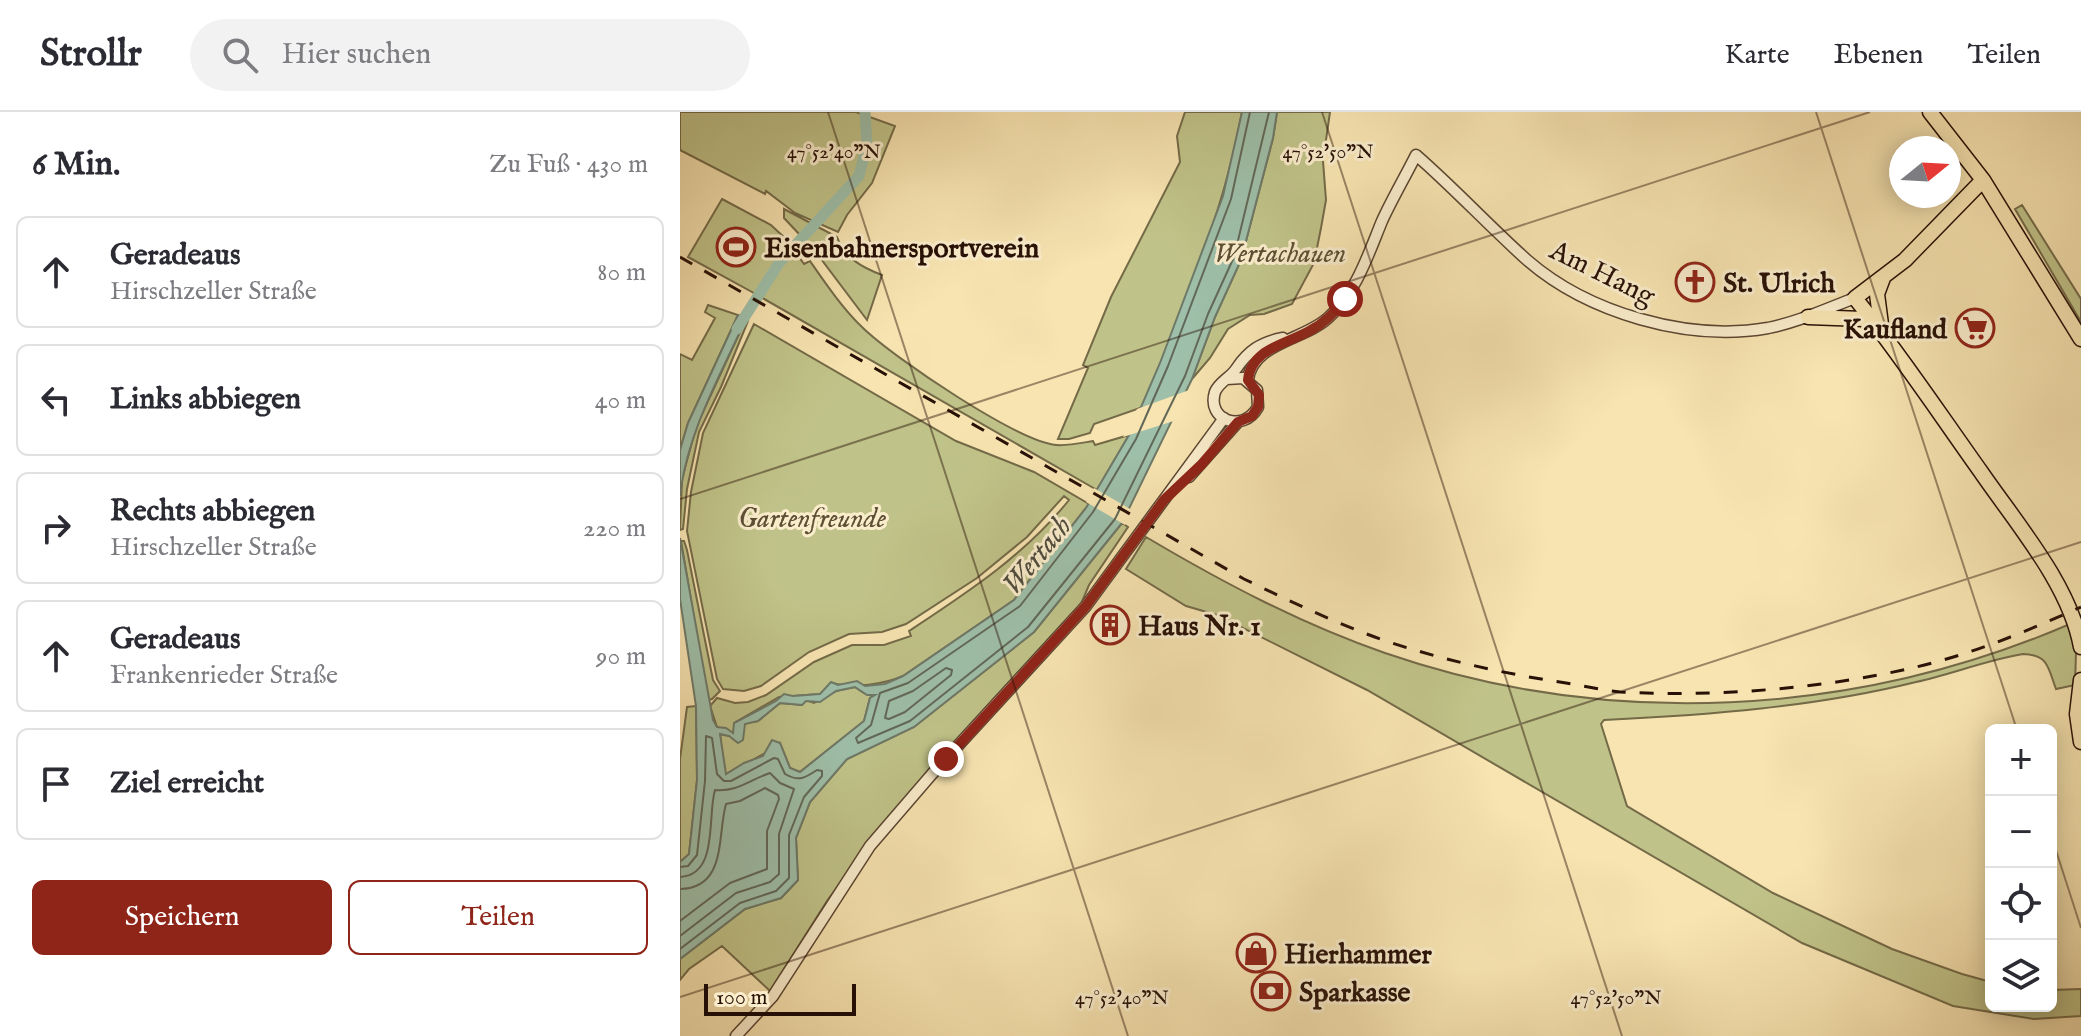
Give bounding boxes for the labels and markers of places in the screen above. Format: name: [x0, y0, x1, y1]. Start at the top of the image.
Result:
sports icon: Eisenbahnersportverein: [715, 226, 757, 268]
place label: Eisenbahnersportverein: [764, 232, 1039, 267]
church icon: St. Ulrich: [1674, 261, 1716, 303]
place label: St. Ulrich: [1723, 267, 1836, 302]
supermarket icon: Kaufland: [1954, 307, 1996, 349]
place label: Kaufland: [1843, 313, 1948, 348]
building icon: Haus Nr. 1: [1089, 604, 1131, 646]
place label: Haus Nr. 1: [1138, 610, 1261, 645]
shop icon: Hierhammer: [1235, 932, 1277, 974]
place label: Hierhammer: [1284, 938, 1432, 973]
bank icon: Sparkasse: [1250, 970, 1292, 1012]
place label: Sparkasse: [1299, 976, 1411, 1011]

